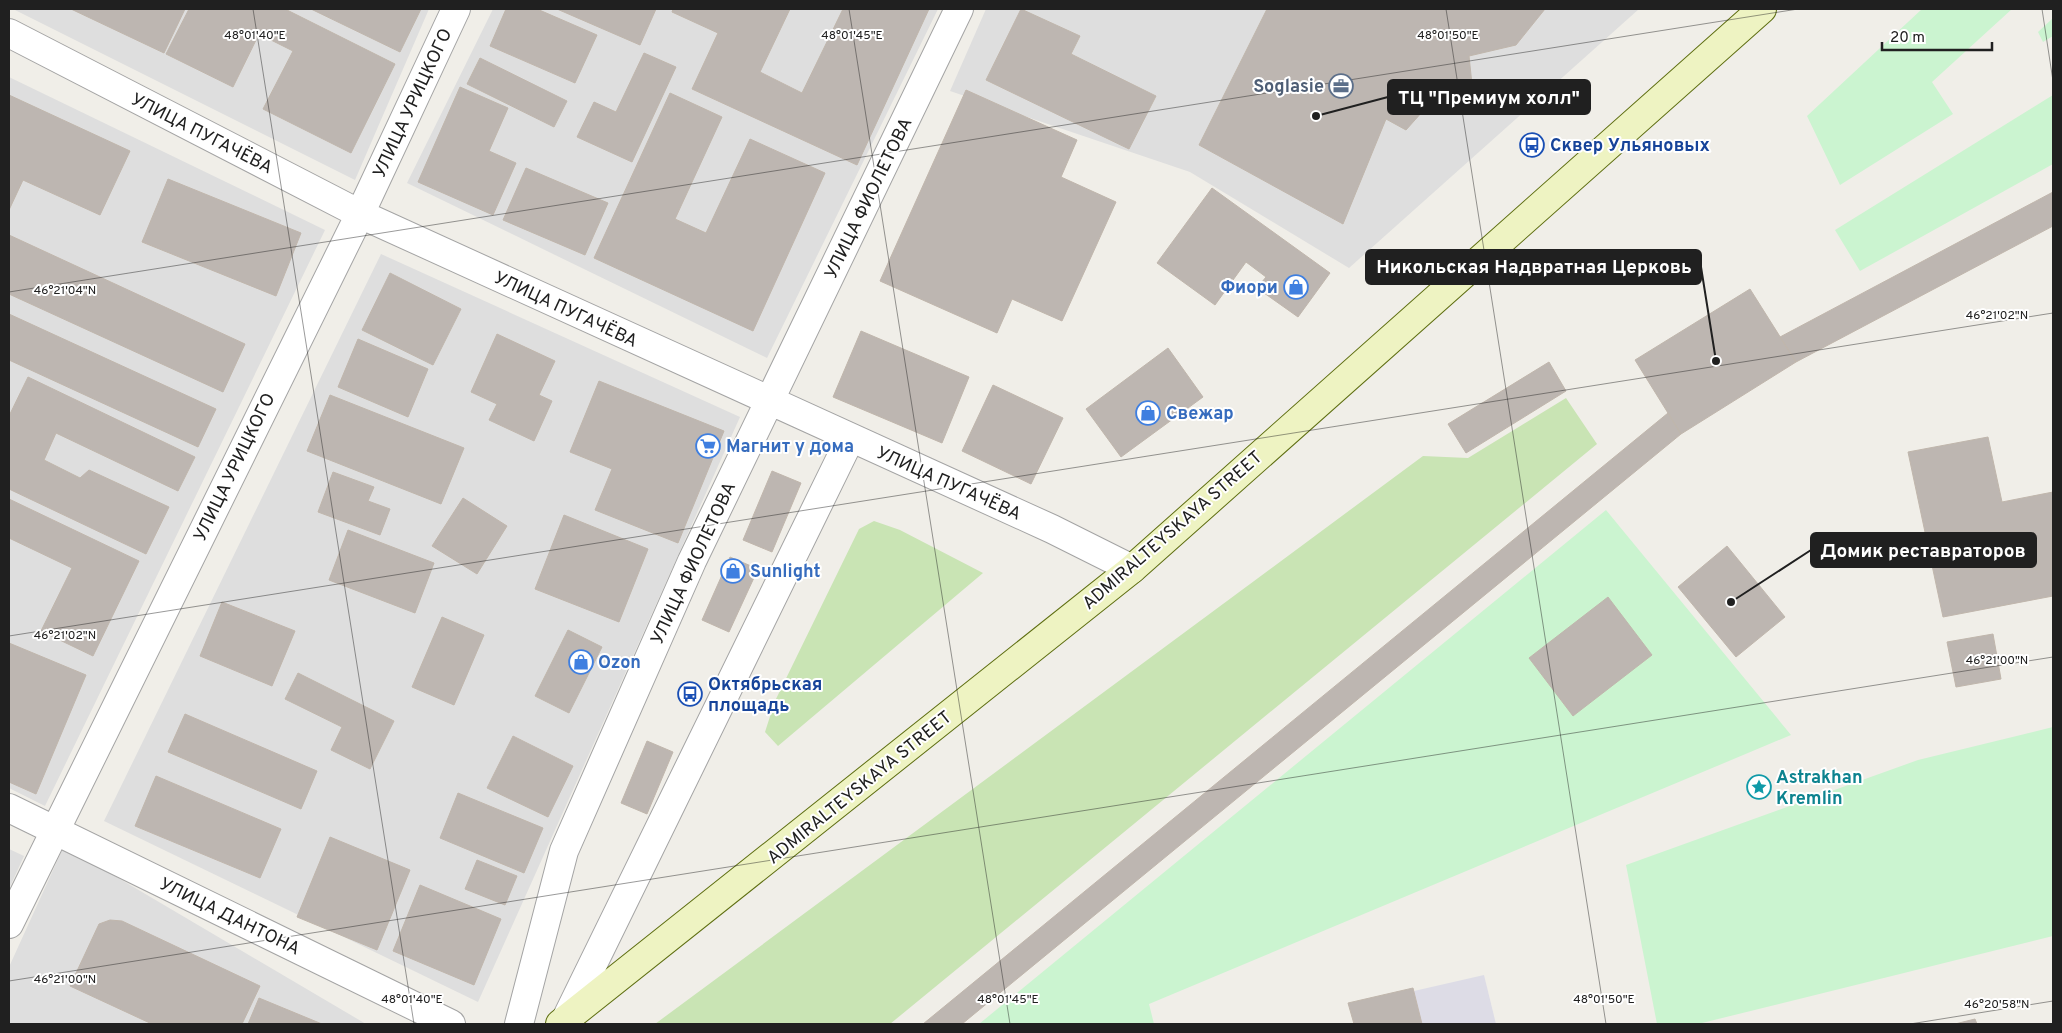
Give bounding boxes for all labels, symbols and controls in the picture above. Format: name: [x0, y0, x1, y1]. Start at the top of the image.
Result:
scale bar: [1882, 20, 1992, 52]
street label: УЛИЦА УРИЦКОГО: [369, 25, 458, 182]
text: 48°01'40"E: [224, 28, 286, 44]
text: 48°01'45"E: [821, 28, 883, 44]
text: 48°01'50"E: [1417, 28, 1479, 44]
text: 20 m: [1890, 29, 1925, 48]
office icon: Soglasie: [1328, 73, 1354, 99]
place label: Soglasie: [1253, 76, 1324, 99]
callout: ТЦ "Премиум холл": [1388, 80, 1590, 114]
street label: УЛИЦА ПУГАЧЁВА: [127, 87, 277, 180]
text: ТЦ "Премиум холл": [1398, 87, 1580, 111]
street label: УЛИЦА ФИОЛЕТОВА: [820, 114, 918, 283]
bus stop icon: Сквер Ульяновых: [1519, 132, 1545, 158]
place label: Сквер Ульяновых: [1550, 135, 1710, 158]
callout: Никольская Надвратная Церковь: [1366, 250, 1701, 284]
text: Никольская Надвратная Церковь: [1376, 256, 1692, 280]
street label: УЛИЦА ПУГАЧЁВА: [490, 265, 642, 354]
shop icon: Фиори: [1283, 274, 1309, 300]
place label: Фиори: [1221, 277, 1278, 300]
text: 46°21'04"N: [34, 283, 96, 299]
text: 46°21'02"N: [1966, 308, 2028, 324]
street label: УЛИЦА УРИЦКОГО: [189, 390, 281, 546]
shop icon: Свежар: [1135, 400, 1161, 426]
place label: Свежар: [1166, 403, 1234, 426]
supermarket icon: Магнит у дома: [695, 433, 721, 459]
place label: Магнит у дома: [726, 436, 854, 459]
street label: УЛИЦА ПУГАЧЁВА: [872, 440, 1025, 527]
street label: ADMIRALTEYSKAYA STREET: [1078, 447, 1268, 616]
street label: УЛИЦА ФИОЛЕТОВА: [647, 479, 742, 649]
callout: Домик реставраторов: [1811, 533, 2036, 567]
text: Домик реставраторов: [1820, 540, 2026, 564]
shop icon: Sunlight: [720, 558, 746, 584]
place label: Sunlight: [750, 561, 821, 584]
text: 46°21'02"N: [34, 628, 96, 644]
shop icon: Ozon: [568, 649, 594, 675]
place label: Ozon: [598, 652, 641, 675]
text: 46°21'00"N: [1966, 653, 2028, 669]
place label: Октябрьская площадь: [708, 674, 822, 718]
bus stop icon: Октябрьская площадь: [677, 681, 703, 707]
street label: ADMIRALTEYSKAYA STREET: [763, 707, 957, 870]
place label: Astrakhan Kremlin: [1776, 767, 1863, 811]
place icon: Astrakhan Kremlin: [1746, 774, 1772, 800]
street label: УЛИЦА ДАНТОНА: [155, 873, 304, 961]
text: 46°21'00"N: [34, 972, 96, 988]
text: 48°01'40"E: [381, 992, 443, 1008]
text: 48°01'45"E: [977, 992, 1039, 1008]
text: 48°01'50"E: [1573, 992, 1635, 1008]
text: 46°20'58"N: [1964, 997, 2030, 1013]

